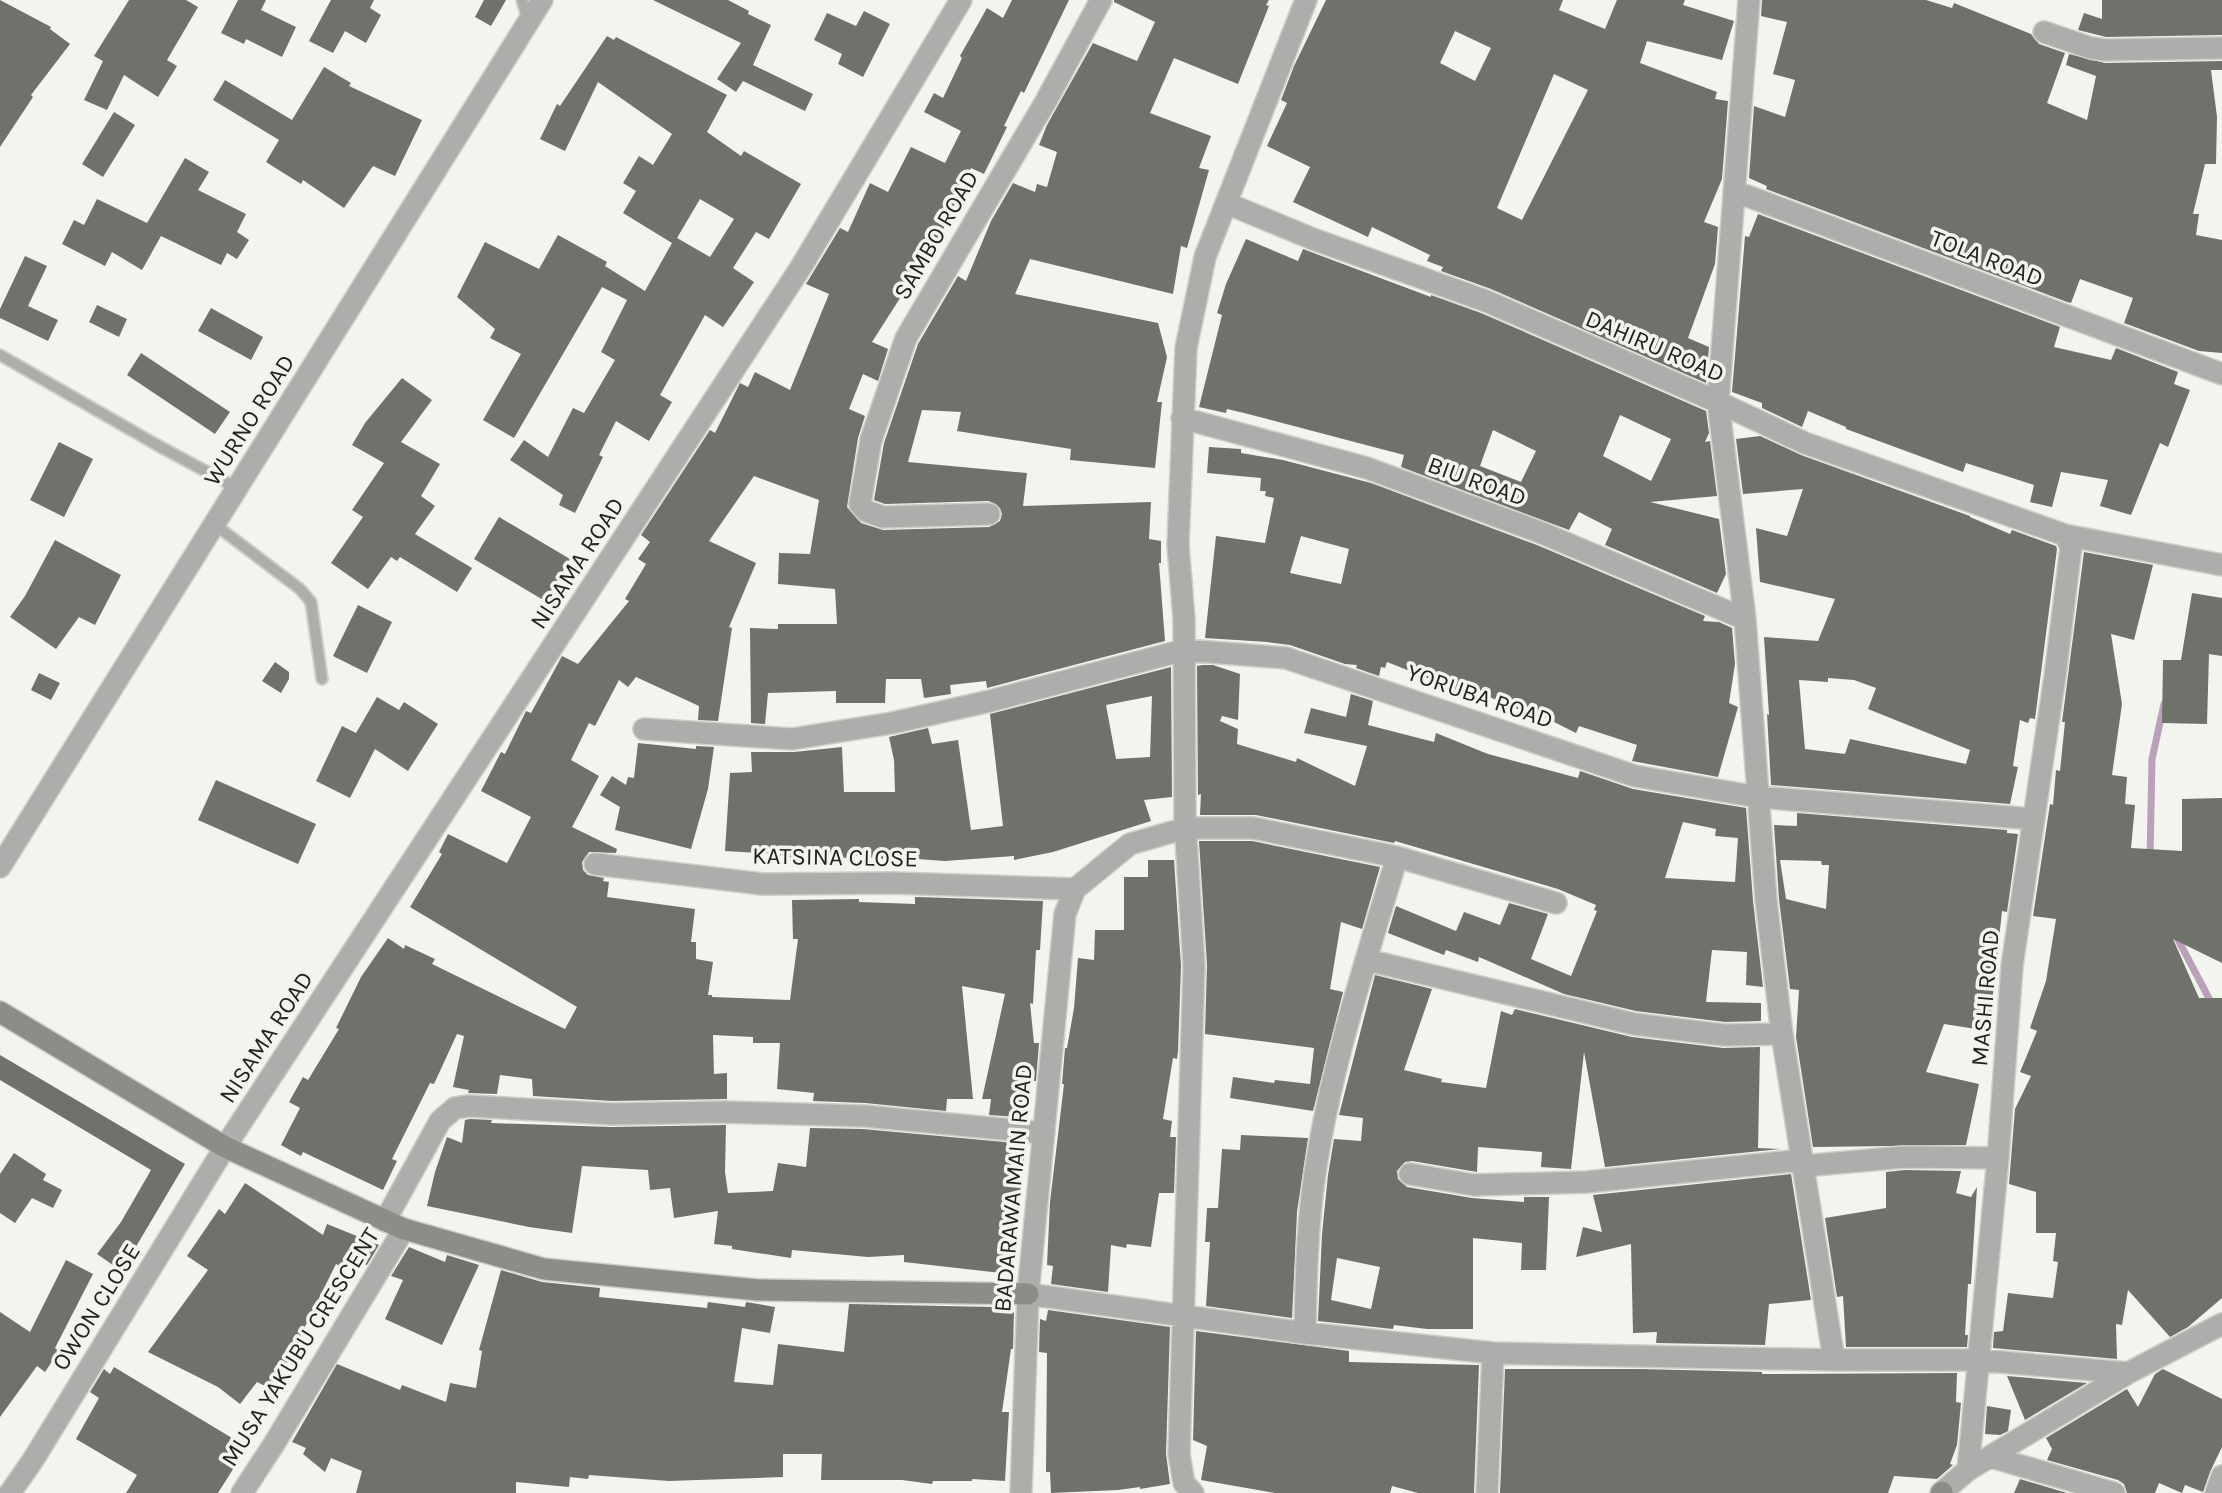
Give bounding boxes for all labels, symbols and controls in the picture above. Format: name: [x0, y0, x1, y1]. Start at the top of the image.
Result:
street label: SAMBO ROAD: [888, 165, 984, 305]
street label: TOLA ROAD: [1927, 224, 2047, 292]
street label: DAHIRU ROAD: [1581, 304, 1729, 388]
street label: WURNO ROAD: [198, 349, 300, 491]
street label: BIU ROAD: [1424, 450, 1530, 512]
street label: NISAMA ROAD: [524, 492, 630, 634]
street label: YORUBA ROAD: [1403, 658, 1557, 734]
street label: KATSINA CLOSE: [752, 842, 918, 872]
street label: MASHI ROAD: [1965, 929, 2005, 1067]
street label: NISAMA ROAD: [213, 966, 319, 1108]
street label: BADARAWA MAIN ROAD: [988, 1063, 1038, 1313]
street label: MUSA YAKUBU CRESCENT: [215, 1223, 385, 1471]
street label: OWON CLOSE: [46, 1239, 146, 1375]

